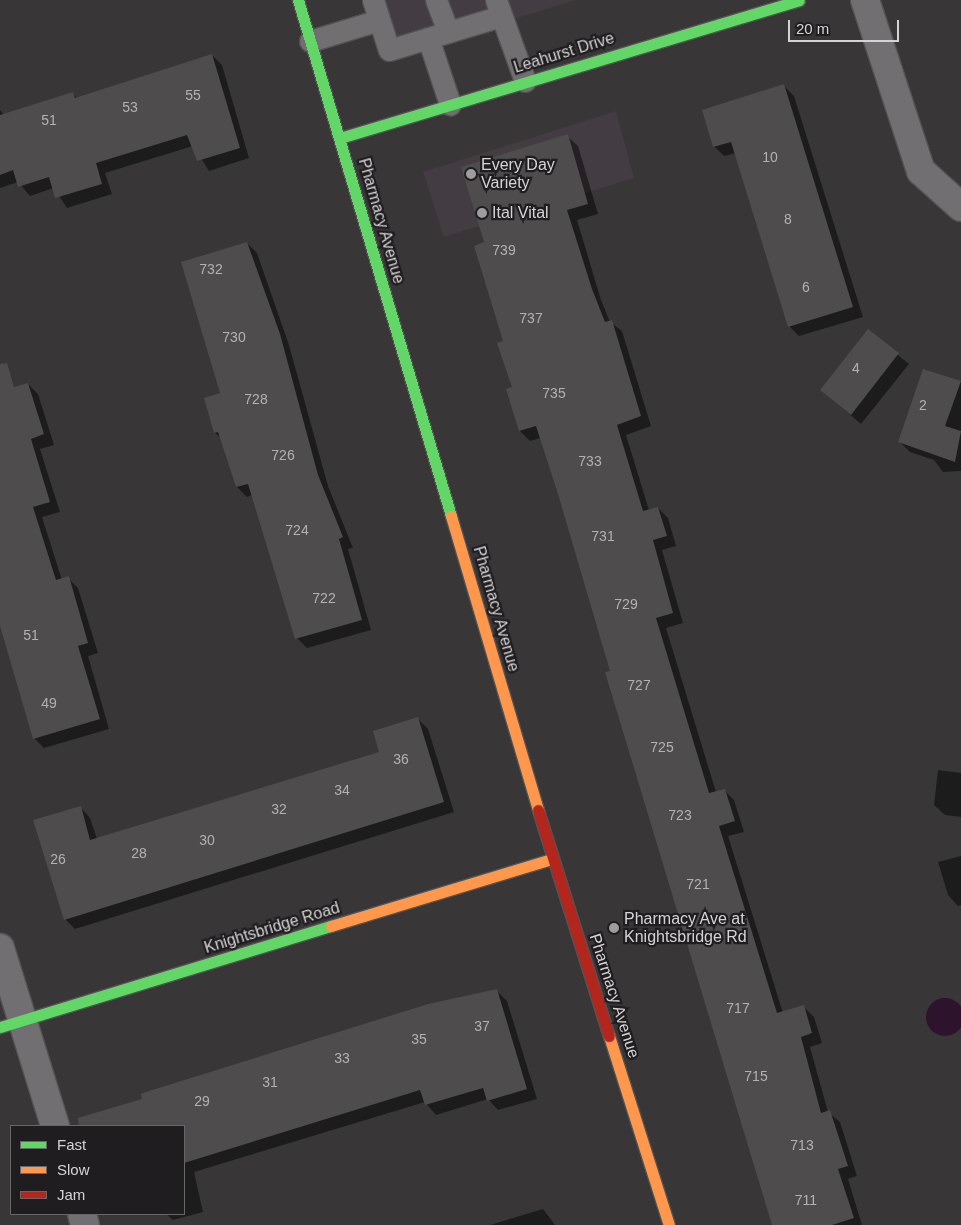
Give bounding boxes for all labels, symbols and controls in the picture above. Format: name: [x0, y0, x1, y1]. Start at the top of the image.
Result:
scale bar: [791, 10, 902, 42]
text: 20 m: [796, 20, 829, 37]
street label: Leahurst Drive: [511, 29, 617, 77]
house number: 55: [185, 87, 201, 103]
house number: 53: [122, 99, 138, 115]
house number: 51: [41, 112, 57, 128]
house number: 10: [762, 149, 778, 165]
place label: Every Day Variety: [481, 155, 555, 193]
street label: Pharmacy Avenue: [354, 156, 408, 286]
marker: Every Day Variety: [465, 168, 477, 180]
place label: Ital Vital: [492, 203, 549, 223]
marker: Ital Vital: [476, 207, 488, 219]
house number: 8: [784, 211, 792, 227]
house number: 739: [492, 242, 516, 258]
house number: 732: [199, 261, 223, 277]
house number: 6: [802, 279, 810, 295]
house number: 737: [519, 310, 543, 326]
house number: 730: [222, 329, 246, 345]
house number: 4: [852, 360, 860, 376]
house number: 735: [542, 385, 566, 401]
house number: 728: [244, 391, 268, 407]
house number: 2: [919, 397, 927, 413]
house number: 726: [271, 447, 295, 463]
house number: 733: [578, 453, 602, 469]
house number: 724: [285, 522, 309, 538]
house number: 731: [591, 528, 615, 544]
street label: Pharmacy Avenue: [469, 544, 523, 674]
house number: 722: [312, 590, 336, 606]
house number: 729: [614, 596, 638, 612]
house number: 51: [23, 627, 39, 643]
house number: 727: [627, 677, 651, 693]
house number: 49: [41, 695, 57, 711]
house number: 725: [650, 739, 674, 755]
house number: 36: [393, 751, 409, 767]
house number: 34: [334, 782, 350, 798]
house number: 32: [271, 801, 287, 817]
house number: 723: [668, 807, 692, 823]
house number: 30: [199, 832, 215, 848]
house number: 28: [131, 845, 147, 861]
house number: 26: [50, 851, 66, 867]
house number: 721: [686, 876, 710, 892]
street label: Knightsbridge Road: [202, 898, 342, 958]
place label: Pharmacy Ave at Knightsbridge Rd: [624, 909, 747, 947]
marker: Pharmacy Ave at Knightsbridge Rd: [608, 922, 620, 934]
street label: Pharmacy Avenue: [585, 931, 643, 1061]
house number: 717: [726, 1000, 750, 1016]
house number: 37: [474, 1018, 490, 1034]
house number: 35: [411, 1031, 427, 1047]
house number: 33: [334, 1050, 350, 1066]
house number: 715: [744, 1068, 768, 1084]
house number: 31: [262, 1074, 278, 1090]
house number: 29: [194, 1093, 210, 1109]
legend: [10, 1125, 185, 1215]
text: Fast: [57, 1136, 86, 1153]
house number: 713: [790, 1137, 814, 1153]
text: Slow: [57, 1161, 90, 1178]
text: Jam: [57, 1186, 85, 1203]
house number: 711: [795, 1192, 817, 1208]

